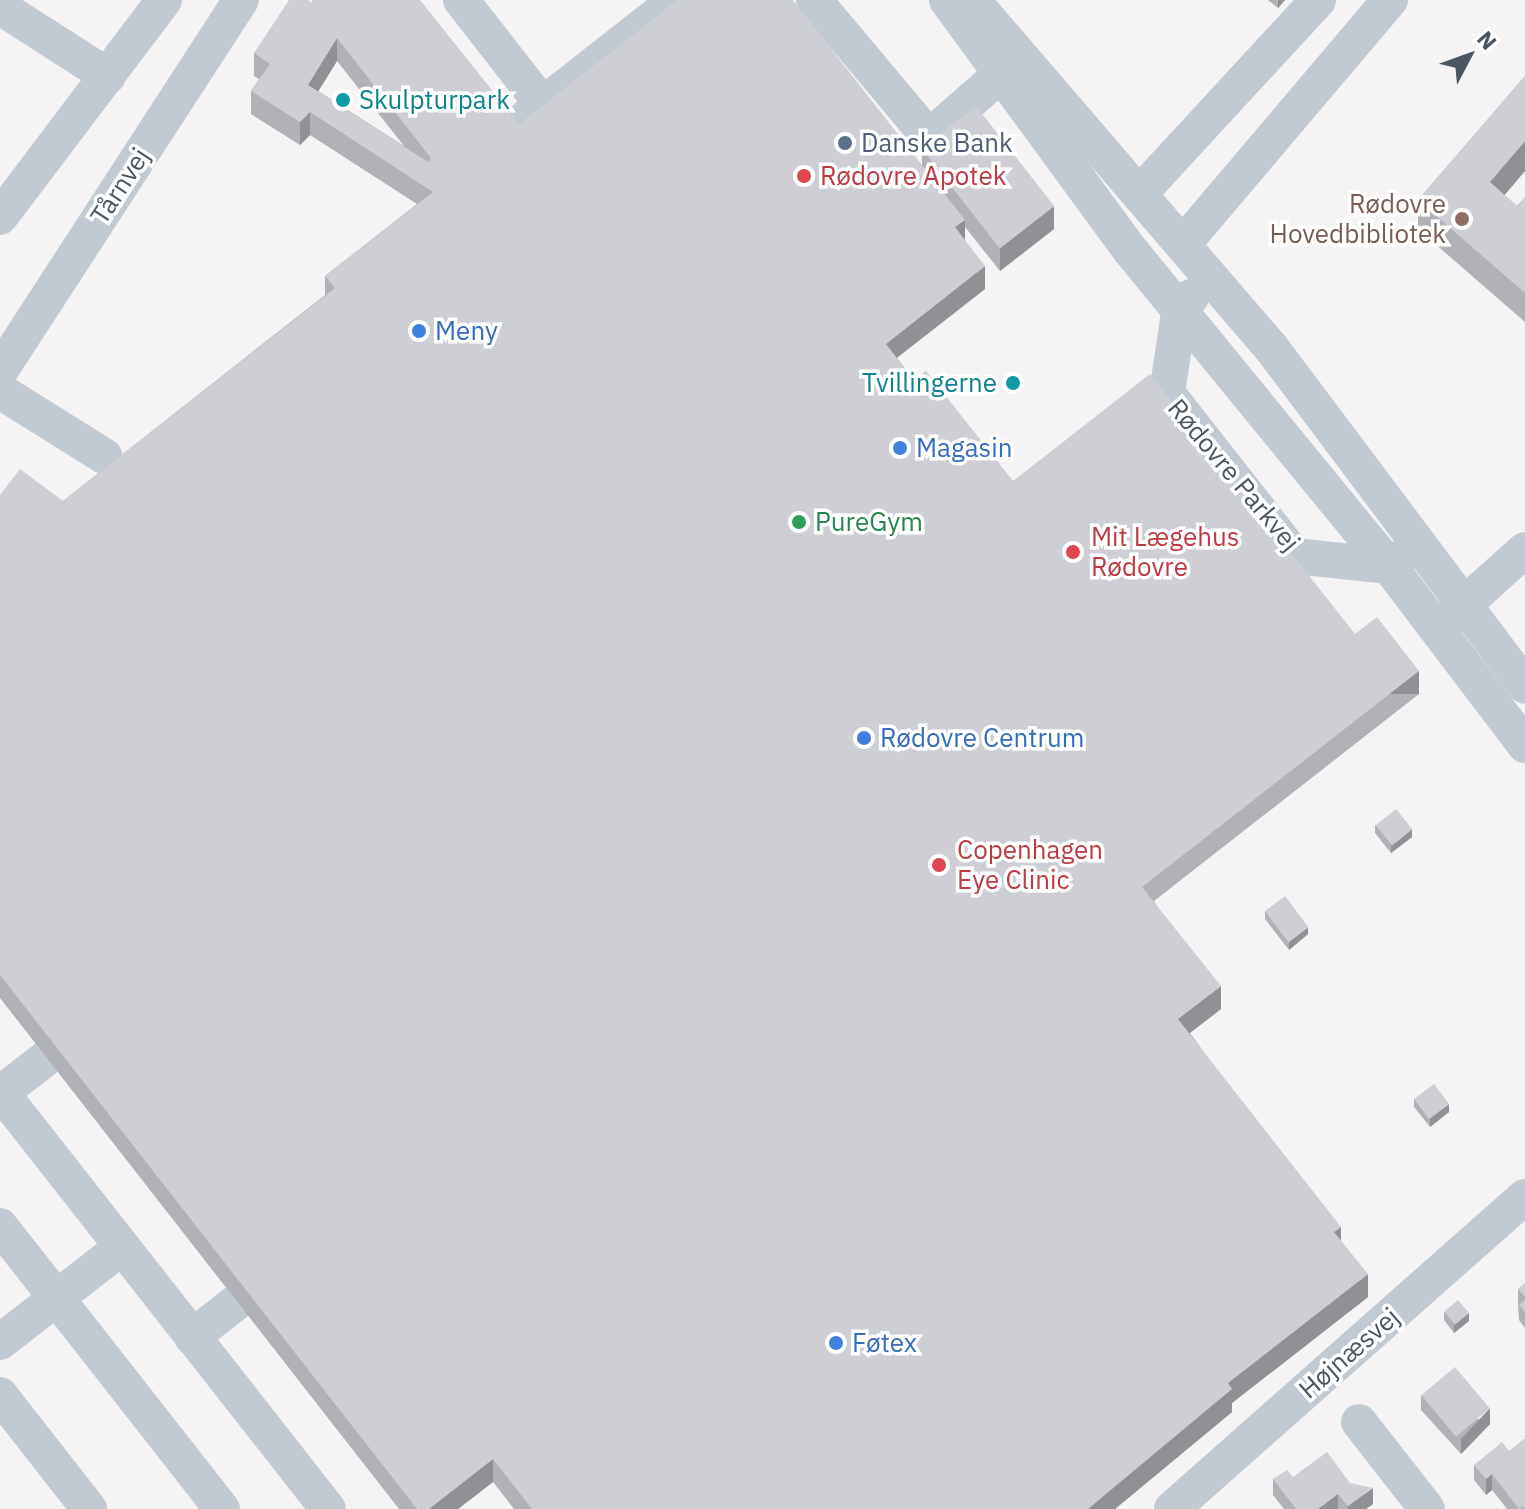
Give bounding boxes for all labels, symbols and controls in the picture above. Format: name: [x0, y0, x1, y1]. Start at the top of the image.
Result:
north arrow: [1429, 16, 1509, 96]
text: N: [1471, 24, 1504, 55]
place label: Skulpturpark: [359, 84, 510, 116]
marker: Skulpturpark: [334, 91, 352, 109]
place label: Danske Bank: [861, 127, 1013, 159]
marker: Danske Bank: [836, 134, 854, 152]
street label: Tårnvej: [84, 142, 156, 230]
place label: Rødovre Apotek: [820, 160, 1006, 192]
marker: Rødovre Apotek: [795, 167, 813, 185]
place label: Rødovre Hovedbibliotek: [1270, 188, 1446, 250]
marker: Rødovre Hovedbibliotek: [1453, 210, 1471, 228]
place label: Meny: [435, 315, 498, 347]
marker: Meny: [410, 322, 428, 340]
place label: Tvillingerne: [862, 367, 997, 399]
marker: Tvillingerne: [1004, 374, 1022, 392]
street label: Rødovre Parkvej: [1161, 393, 1307, 557]
place label: Magasin: [916, 432, 1012, 464]
marker: Magasin: [891, 439, 909, 457]
place label: PureGym: [815, 506, 923, 538]
marker: PureGym: [790, 513, 808, 531]
place label: Mit Lægehus Rødovre: [1091, 521, 1239, 582]
marker: Mit Lægehus Rødovre: [1062, 541, 1084, 563]
place label: Rødovre Centrum: [880, 722, 1084, 754]
marker: Rødovre Centrum: [855, 729, 873, 747]
place label: Copenhagen Eye Clinic: [957, 834, 1103, 896]
marker: Copenhagen Eye Clinic: [928, 854, 950, 876]
street label: Højnæsvej: [1293, 1301, 1405, 1405]
place label: Føtex: [852, 1327, 917, 1359]
marker: Føtex: [827, 1334, 845, 1352]

